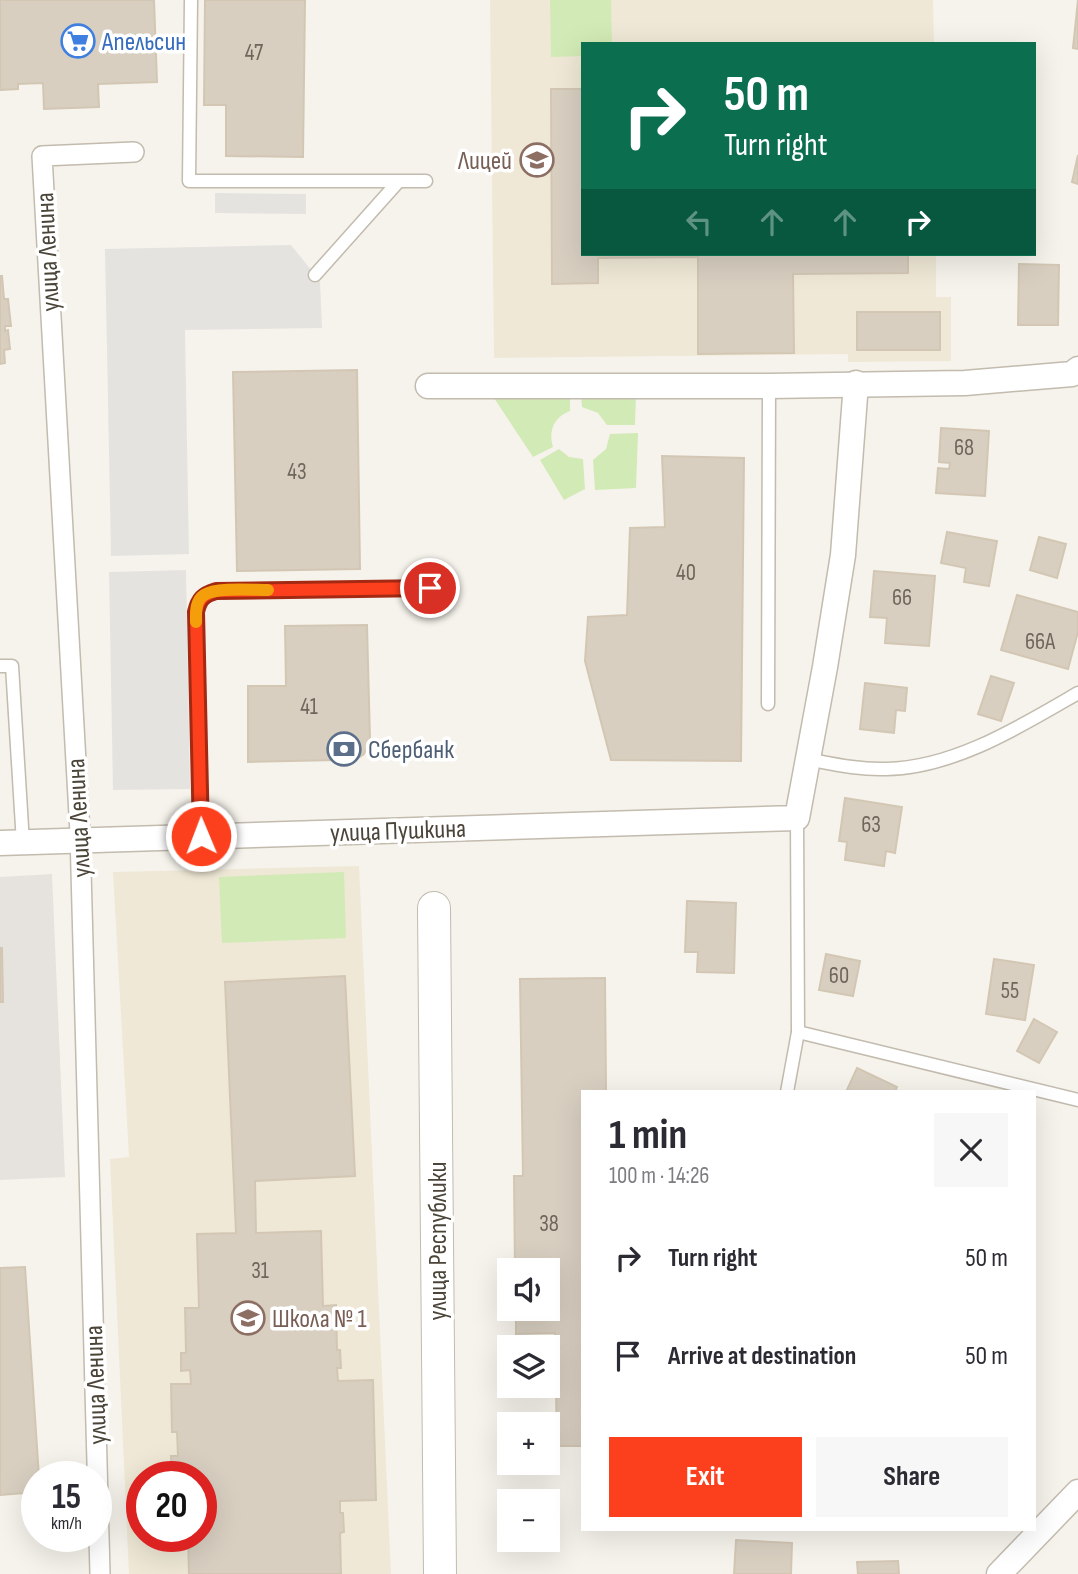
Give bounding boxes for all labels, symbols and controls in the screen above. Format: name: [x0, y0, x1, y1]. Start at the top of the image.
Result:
supermarket icon: Апельсин: [59, 22, 97, 60]
place label: Апельсин: [101, 27, 186, 58]
house number: 47: [245, 39, 263, 67]
text: 50 m: [724, 66, 809, 125]
icon: right: [609, 70, 700, 161]
text: Turn right: [724, 126, 828, 165]
school or university icon: Лицей: [518, 141, 556, 179]
place label: Лицей: [457, 146, 512, 177]
street label: улица Ленина: [30, 192, 67, 312]
icon: left: [680, 203, 718, 241]
icon: ahead: [753, 203, 791, 241]
icon: ahead: [826, 203, 864, 241]
icon: right: [899, 203, 937, 241]
house number: 68: [954, 434, 974, 462]
house number: 43: [287, 458, 307, 486]
pin: [400, 558, 460, 618]
house number: 40: [676, 559, 696, 587]
icon: arrive: [411, 569, 449, 607]
house number: 66: [892, 584, 912, 612]
house number: 66А: [1025, 628, 1055, 656]
house number: 41: [300, 693, 318, 721]
bank icon: Сбербанк: [325, 730, 363, 768]
place label: Сбербанк: [368, 735, 454, 766]
street label: улица Ленина: [61, 758, 98, 878]
position arrow: [164, 799, 238, 873]
house number: 63: [861, 811, 881, 839]
street label: улица Пушкина: [329, 814, 467, 849]
house number: 60: [829, 962, 849, 990]
house number: 55: [1001, 977, 1019, 1005]
text: 1 min: [609, 1110, 687, 1161]
button: close: [934, 1113, 1008, 1187]
street label: улица Республики: [423, 1162, 454, 1320]
text: 100 m · 14:26: [609, 1162, 709, 1190]
house number: 38: [539, 1210, 559, 1238]
icon: right: [609, 1239, 647, 1277]
text: Turn right: [668, 1243, 757, 1274]
text: 50 m: [965, 1243, 1008, 1274]
house number: 31: [251, 1257, 269, 1285]
map controls: [497, 1258, 560, 1552]
button: sound: [497, 1258, 560, 1321]
school or university icon: Школа № 1: [229, 1299, 267, 1337]
place label: Школа № 1: [272, 1304, 367, 1335]
street label: улица Ленина: [79, 1325, 114, 1445]
button: layers: [497, 1335, 560, 1398]
icon: arrive: [609, 1337, 647, 1375]
text: Arrive at destination: [668, 1341, 856, 1372]
text: 50 m: [965, 1341, 1008, 1372]
button: +: [497, 1412, 560, 1475]
button: Exit: [609, 1437, 802, 1517]
button: Share: [816, 1437, 1008, 1517]
speed limit sign: 20: [126, 1461, 217, 1552]
text: 15: [52, 1476, 81, 1519]
button: −: [497, 1489, 560, 1552]
text: km/h: [51, 1513, 82, 1534]

